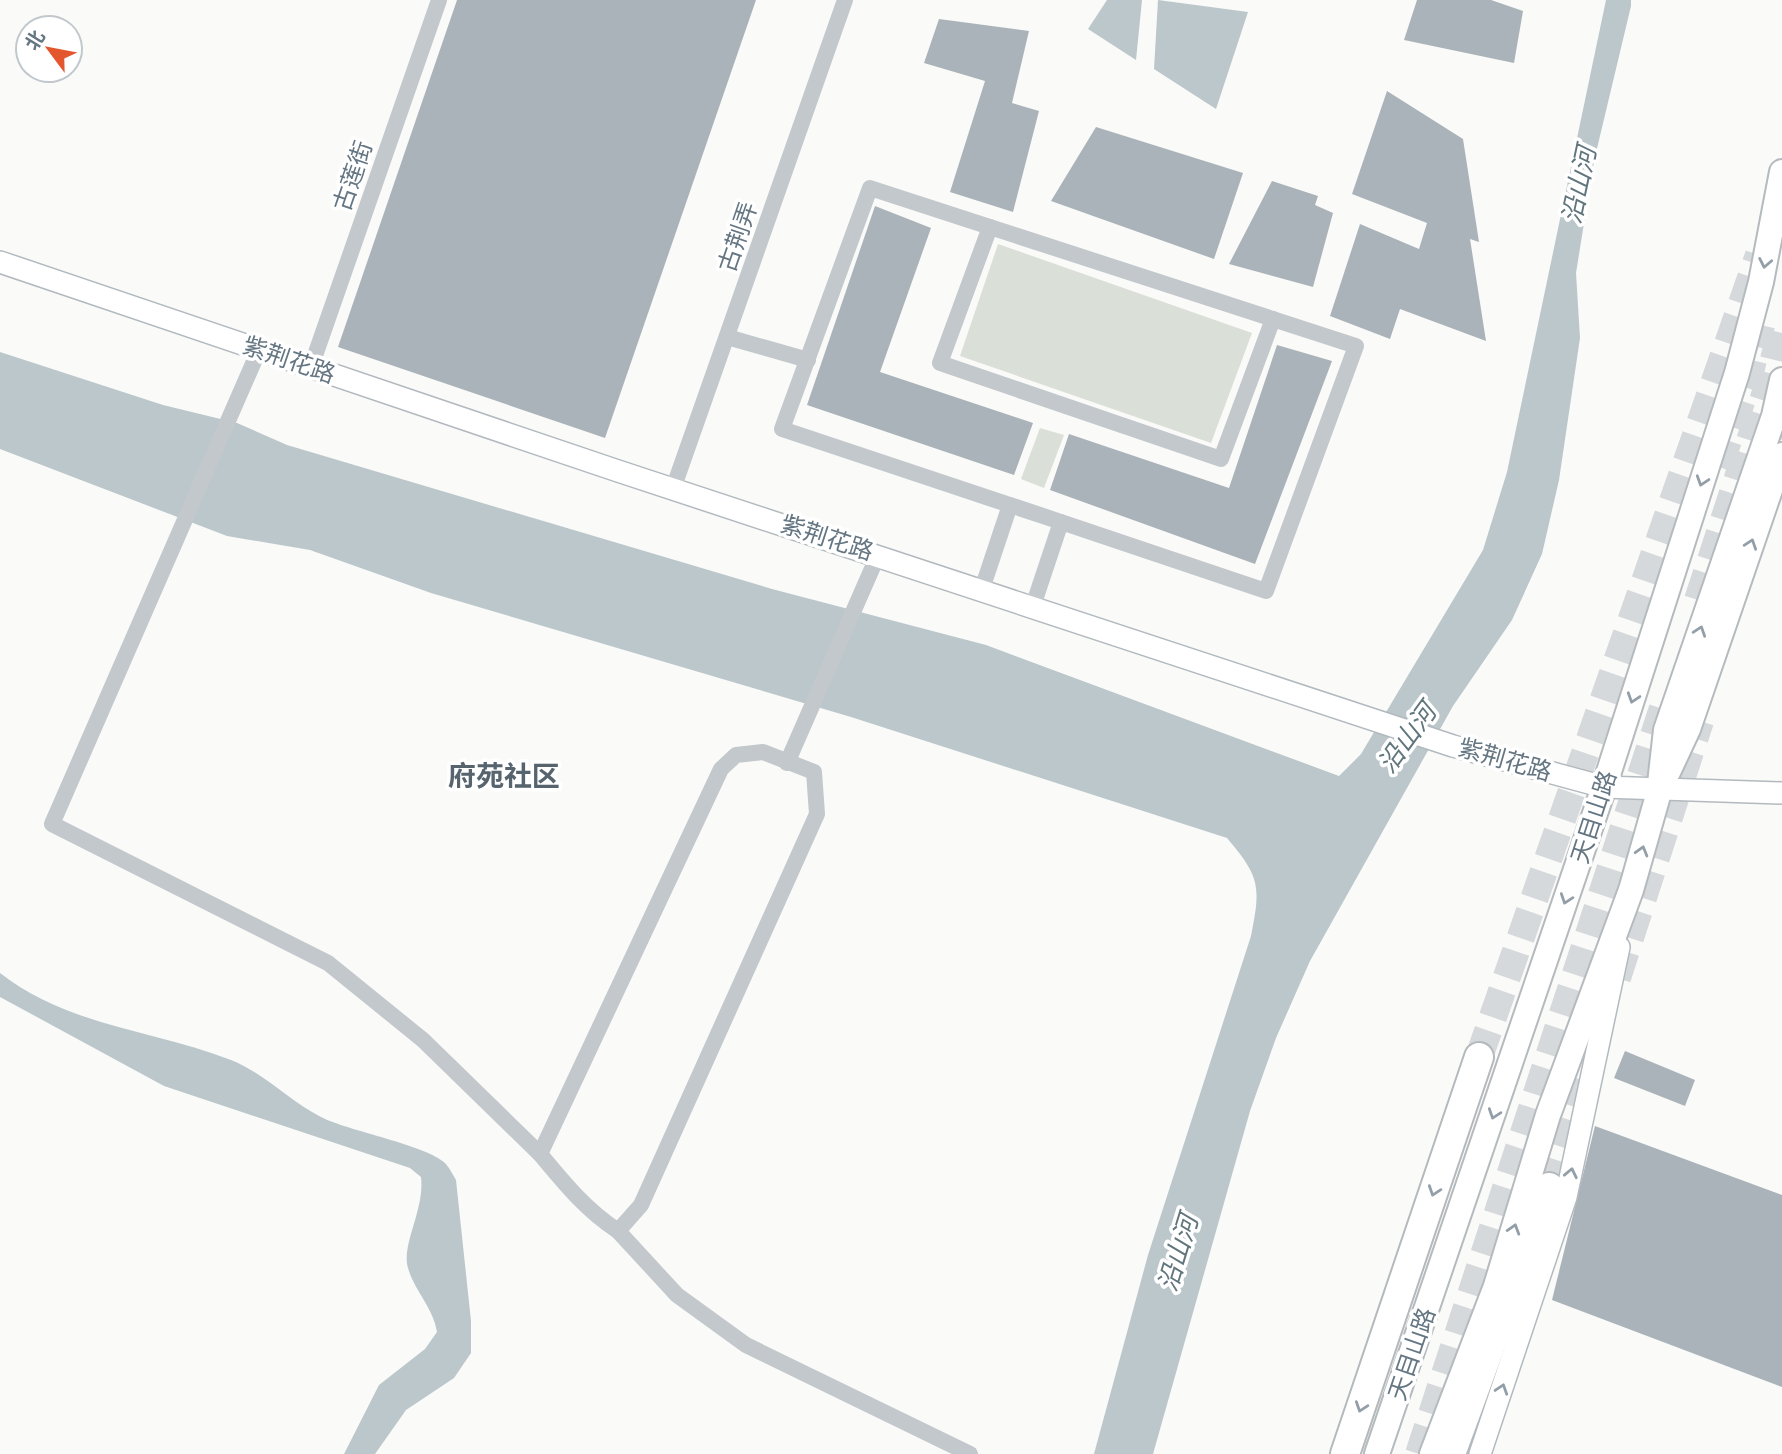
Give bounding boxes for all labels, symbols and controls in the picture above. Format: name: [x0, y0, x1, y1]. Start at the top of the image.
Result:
north arrow: [14, 14, 84, 84]
text: 北: [22, 27, 49, 54]
street label: 古莲街: [329, 138, 377, 214]
water label: 沿山河: [1558, 139, 1602, 226]
street label: 古荆弄: [714, 199, 762, 275]
one-way arrow: [1758, 257, 1773, 269]
street label: 紫荆花路: [239, 332, 339, 388]
one-way arrow: [1696, 475, 1710, 487]
street label: 紫荆花路: [777, 511, 877, 565]
one-way arrow: [1743, 539, 1757, 551]
one-way arrow: [1692, 626, 1706, 638]
one-way arrow: [1626, 692, 1641, 704]
water label: 沿山河: [1374, 695, 1444, 778]
street label: 紫荆花路: [1455, 734, 1555, 786]
district label: 府苑社区: [448, 761, 560, 792]
street label: 天目山路: [1567, 767, 1621, 867]
one-way arrow: [1634, 845, 1649, 857]
one-way arrow: [1560, 892, 1575, 904]
one-way arrow: [1488, 1108, 1502, 1120]
one-way arrow: [1563, 1167, 1578, 1179]
one-way arrow: [1428, 1185, 1442, 1197]
water label: 沿山河: [1154, 1207, 1204, 1294]
one-way arrow: [1505, 1223, 1520, 1235]
street label: 天目山路: [1384, 1304, 1440, 1404]
one-way arrow: [1494, 1384, 1508, 1396]
one-way arrow: [1355, 1400, 1369, 1412]

